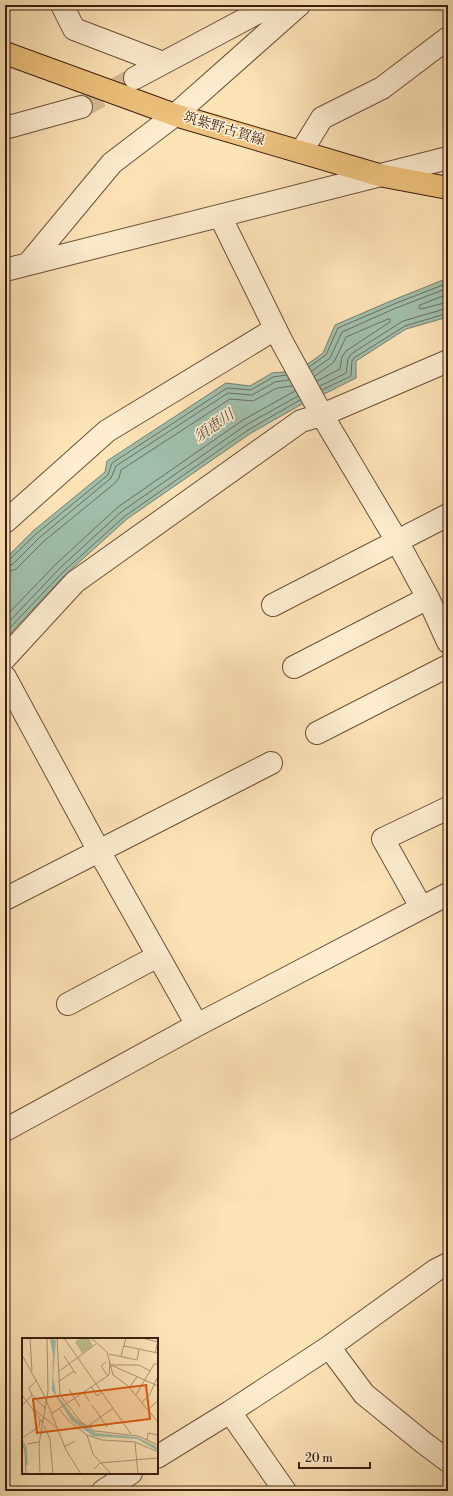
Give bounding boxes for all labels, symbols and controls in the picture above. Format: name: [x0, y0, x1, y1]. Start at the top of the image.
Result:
street label: 筑紫野古賀線: [181, 108, 267, 150]
water label: 須恵川: [190, 404, 240, 447]
inset map: [22, 1338, 158, 1474]
scale bar: [299, 1444, 370, 1470]
text: 20 m: [305, 1451, 333, 1466]

